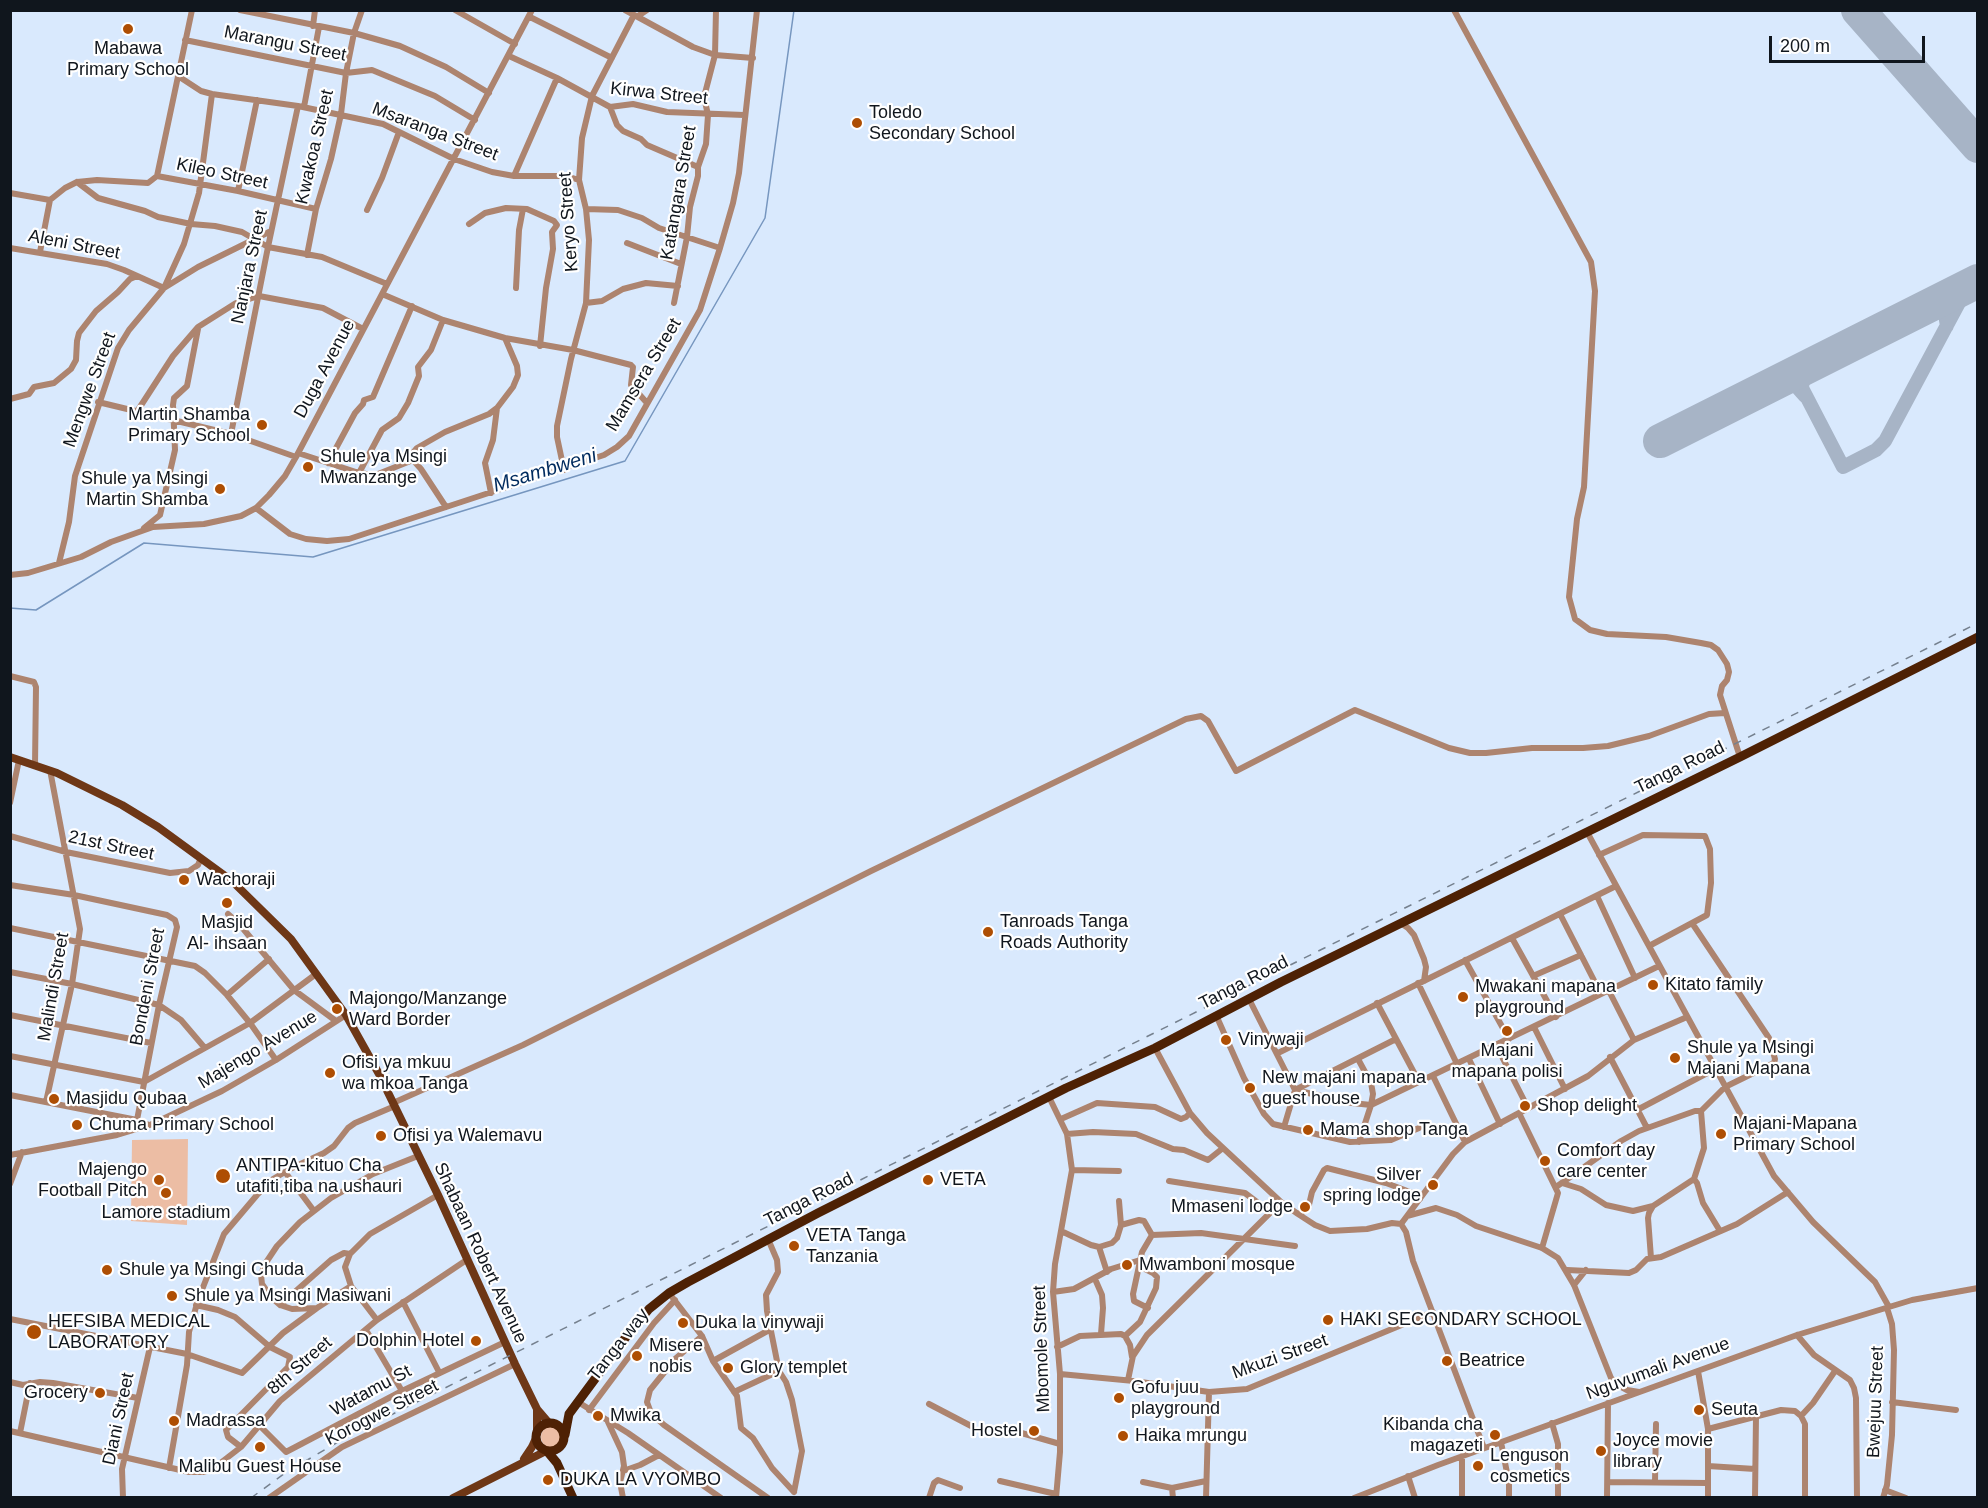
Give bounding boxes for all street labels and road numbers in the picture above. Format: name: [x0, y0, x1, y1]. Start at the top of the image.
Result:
street label: Marangu Street: [222, 22, 348, 66]
street label: Kirwa Street: [609, 78, 709, 110]
street label: Kwakoa Street: [291, 88, 339, 206]
street label: Msaranga Street: [369, 98, 501, 166]
street label: Katangara Street: [657, 124, 701, 262]
street label: Kileo Street: [174, 154, 270, 194]
street label: Keryo Street: [555, 171, 583, 273]
street label: Nanjara Street: [227, 208, 273, 326]
street label: Aleni Street: [26, 226, 122, 264]
street label: Mamsera Street: [602, 315, 686, 435]
street label: Duga Avenue: [290, 316, 360, 422]
street label: Mengwe Street: [59, 329, 121, 451]
street label: Tanga Road: [1632, 737, 1728, 799]
street label: 21st Street: [66, 826, 156, 866]
street label: Bondeni Street: [126, 926, 170, 1048]
street label: Malindi Street: [34, 931, 74, 1043]
street label: Tanga Road: [1196, 951, 1292, 1015]
street label: Majengo Avenue: [195, 1006, 321, 1094]
street label: Shabaan Robert Avenue: [429, 1159, 531, 1347]
street label: Tanga Road: [761, 1168, 857, 1232]
street label: Mbomole Street: [1029, 1285, 1055, 1413]
street label: Tanga way: [584, 1304, 654, 1386]
street label: Mkuzi Street: [1229, 1330, 1331, 1384]
street label: 8th Street: [263, 1332, 337, 1400]
street label: Nguvumali Avenue: [1583, 1333, 1733, 1405]
street label: Bwejuu Street: [1863, 1346, 1889, 1458]
street label: Watamu St: [327, 1361, 415, 1421]
street label: Diani Street: [99, 1371, 139, 1467]
street label: Korogwe Street: [322, 1375, 442, 1451]

